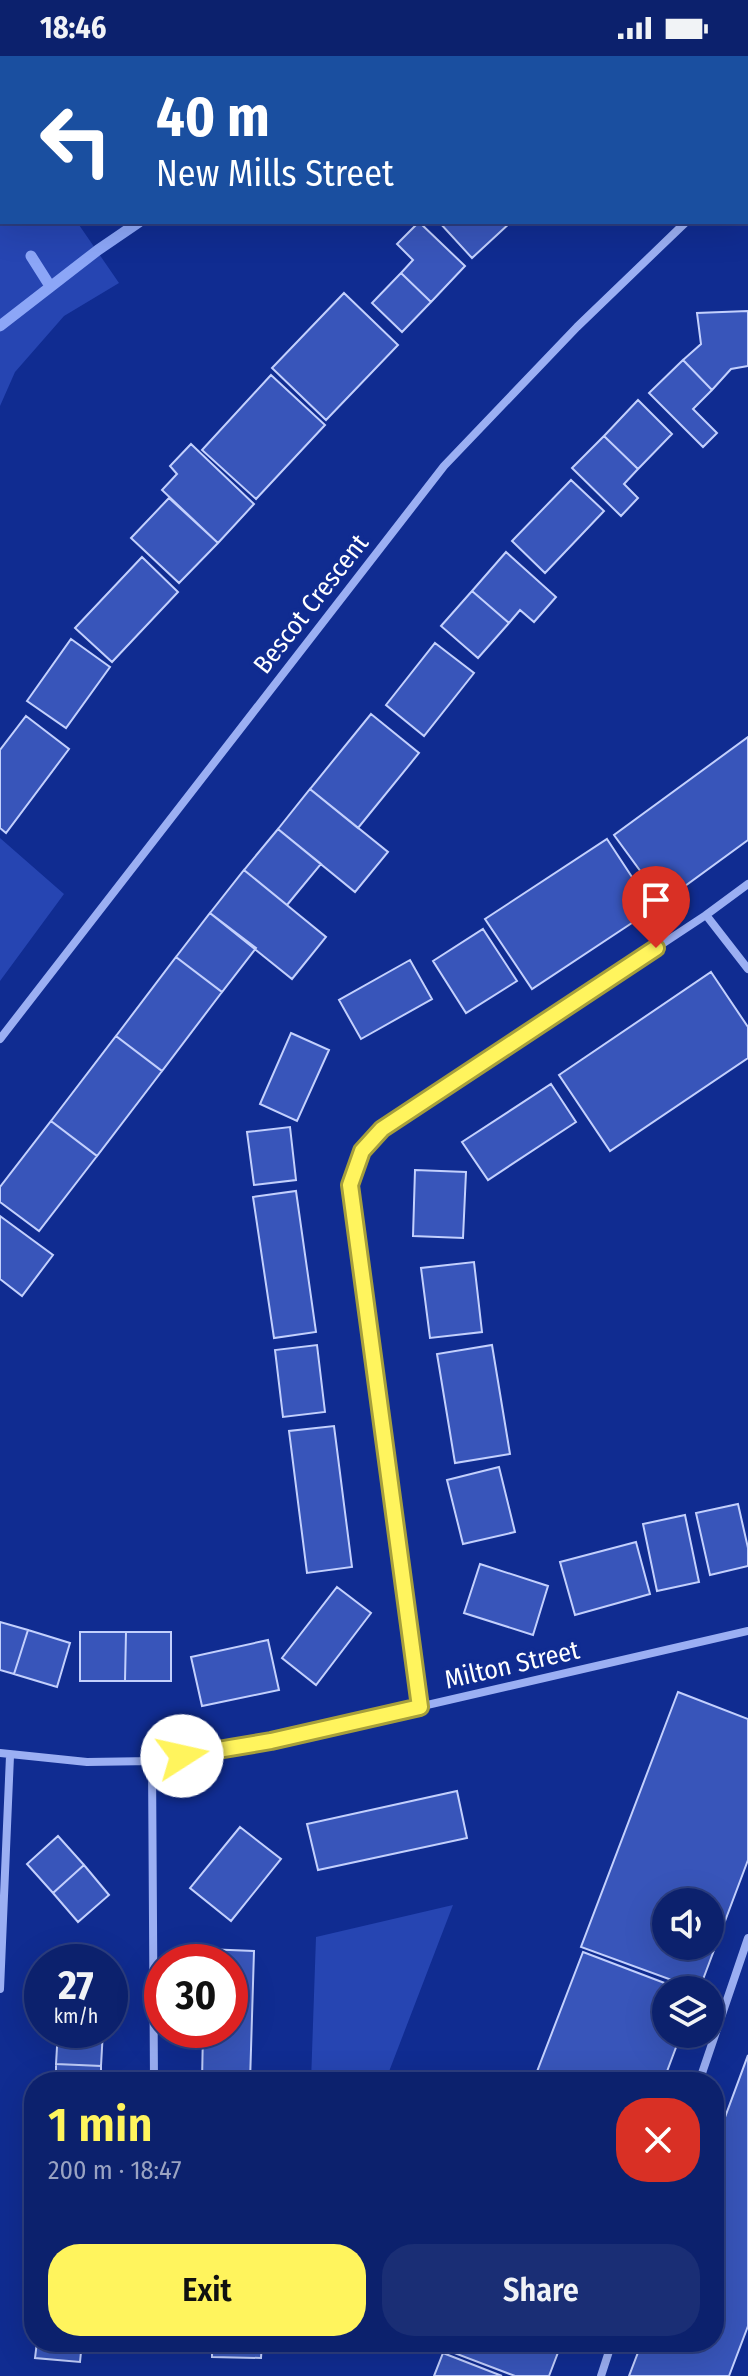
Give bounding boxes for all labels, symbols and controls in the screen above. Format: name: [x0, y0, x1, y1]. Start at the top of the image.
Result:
text: 18:46: [40, 10, 106, 46]
text: 40 m: [156, 84, 270, 151]
icon: left: [24, 88, 128, 192]
text: New Mills Street: [156, 152, 394, 196]
street label: Bescot Crescent: [247, 528, 375, 680]
pin: [622, 866, 690, 948]
icon: arrive: [634, 878, 678, 922]
street label: Milton Street: [442, 1634, 583, 1696]
position arrow: [140, 1714, 224, 1798]
map controls: [652, 1888, 724, 2048]
button: sound: [652, 1888, 724, 1960]
speed limit sign: 30: [144, 1944, 248, 2048]
text: 27: [58, 1962, 94, 2010]
button: layers: [652, 1976, 724, 2048]
text: km/h: [54, 2004, 98, 2028]
text: 1 min: [48, 2096, 153, 2154]
button: close: [616, 2098, 700, 2182]
text: 200 m · 18:47: [48, 2155, 182, 2186]
button: Exit: [48, 2244, 366, 2336]
button: Share: [382, 2244, 700, 2336]

